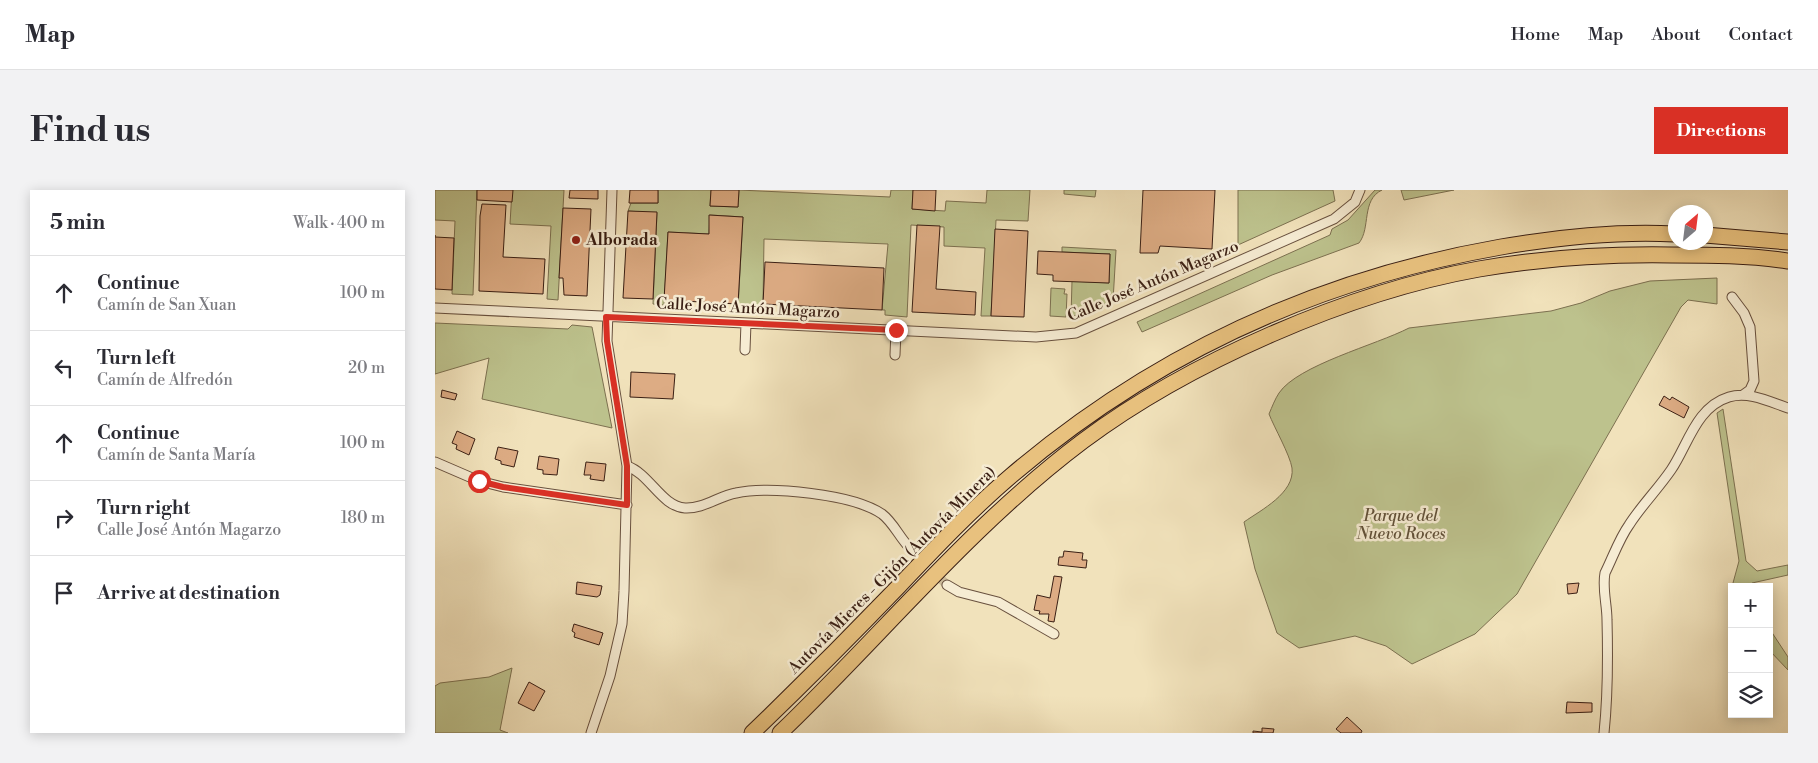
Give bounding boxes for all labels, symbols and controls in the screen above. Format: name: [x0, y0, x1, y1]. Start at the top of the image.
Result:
text: Map: [25, 20, 75, 50]
text: Home: [1511, 23, 1560, 46]
text: Map: [1588, 23, 1624, 46]
text: About: [1652, 23, 1701, 46]
text: Contact: [1729, 23, 1793, 46]
button: Directions: [1654, 107, 1788, 154]
text: Find us: [30, 109, 150, 152]
north arrow: [1668, 205, 1713, 250]
text: 5 min: [50, 210, 105, 236]
text: Walk · 400 m: [293, 213, 385, 233]
place label: Alborada: [585, 230, 658, 250]
marker: Alborada: [570, 234, 582, 246]
street label: Calle José Antón Magarzo: [1064, 236, 1242, 326]
text: Continue: [97, 271, 180, 295]
icon: ahead: [50, 279, 78, 307]
text: 100 m: [340, 283, 385, 303]
street label: Calle José Antón Magarzo: [656, 293, 840, 323]
text: Camín de San Xuan: [97, 295, 236, 315]
route end: [885, 319, 908, 342]
text: Turn left: [97, 346, 176, 370]
icon: left: [50, 354, 78, 382]
text: 20 m: [348, 358, 385, 378]
text: Camín de Alfredón: [97, 370, 233, 390]
text: Continue: [97, 421, 180, 445]
icon: ahead: [50, 429, 78, 457]
text: 100 m: [340, 433, 385, 453]
text: Camín de Santa María: [97, 445, 256, 465]
street label: Autovía Mieres - Gijón (Autovía Minera): [783, 462, 1000, 679]
route start: [468, 470, 491, 493]
text: Turn right: [97, 496, 190, 520]
icon: right: [50, 504, 78, 532]
park label: Parque del Nuevo Roces: [1356, 506, 1445, 544]
text: 180 m: [341, 508, 385, 528]
text: Calle José Antón Magarzo: [97, 520, 281, 540]
icon: arrive: [50, 579, 78, 607]
text: Arrive at destination: [97, 581, 280, 605]
map controls: [1728, 583, 1773, 718]
button: +: [1728, 583, 1773, 628]
button: −: [1728, 628, 1773, 673]
button: layers: [1728, 673, 1773, 718]

